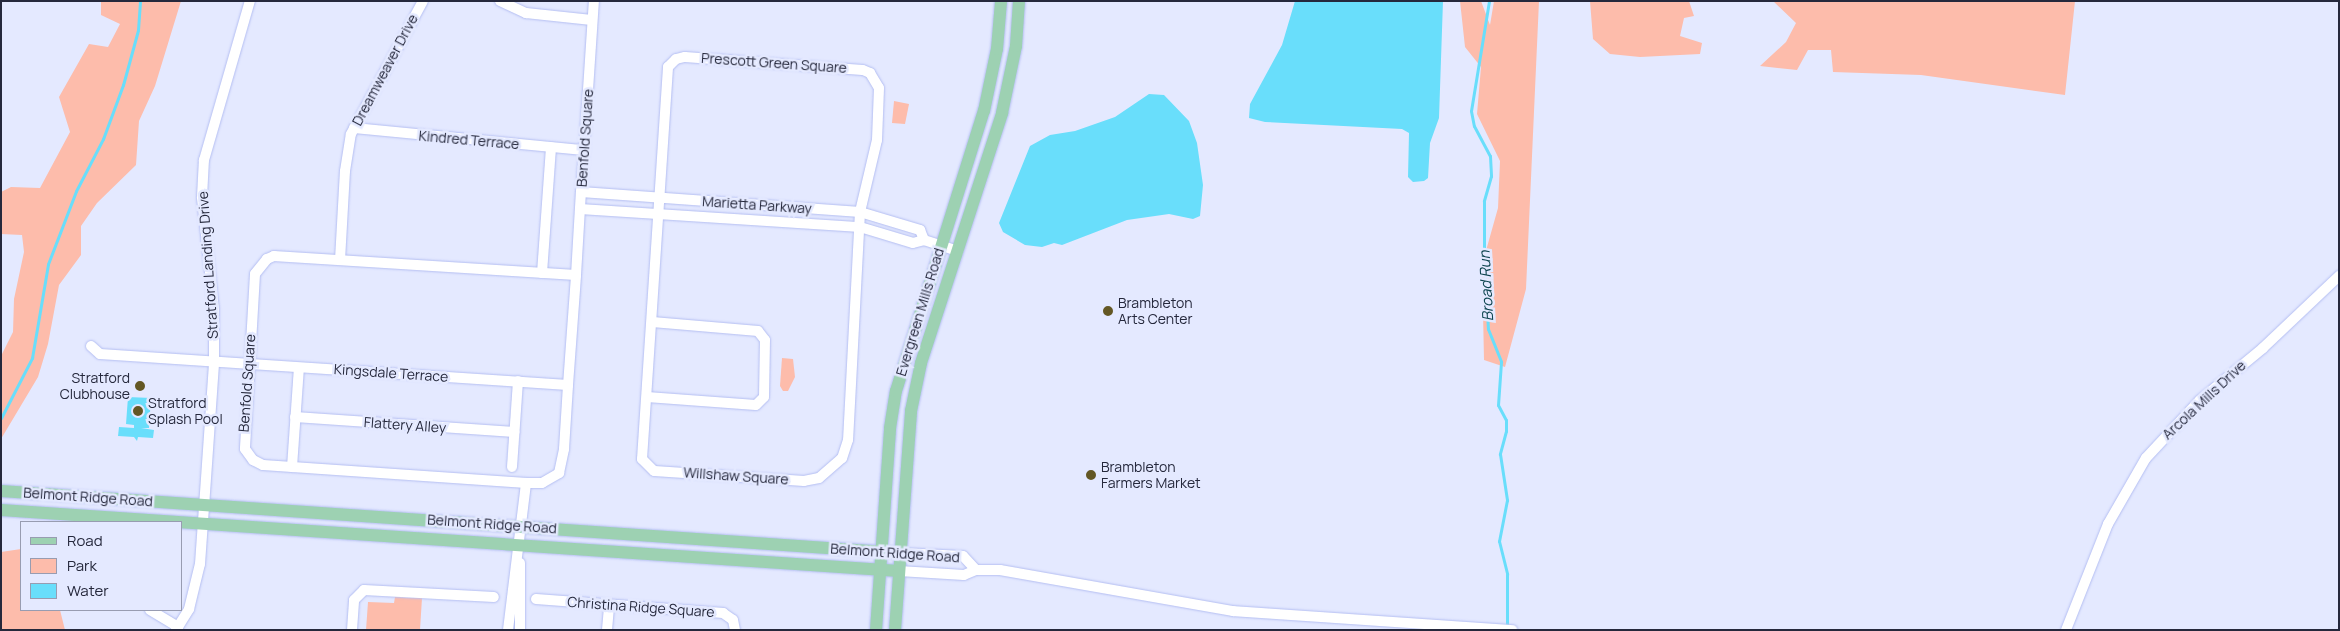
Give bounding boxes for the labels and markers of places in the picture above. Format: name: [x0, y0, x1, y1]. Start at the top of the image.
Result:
place label: Brambleton Arts Center: [1118, 295, 1193, 328]
marker: Brambleton Arts Center: [1102, 305, 1114, 317]
place label: Stratford Clubhouse: [60, 370, 130, 402]
marker: Stratford Clubhouse: [134, 380, 146, 392]
place label: Stratford Splash Pool: [148, 395, 223, 428]
marker: Stratford Splash Pool: [132, 405, 144, 417]
place label: Brambleton Farmers Market: [1101, 459, 1201, 492]
marker: Brambleton Farmers Market: [1085, 469, 1097, 481]

